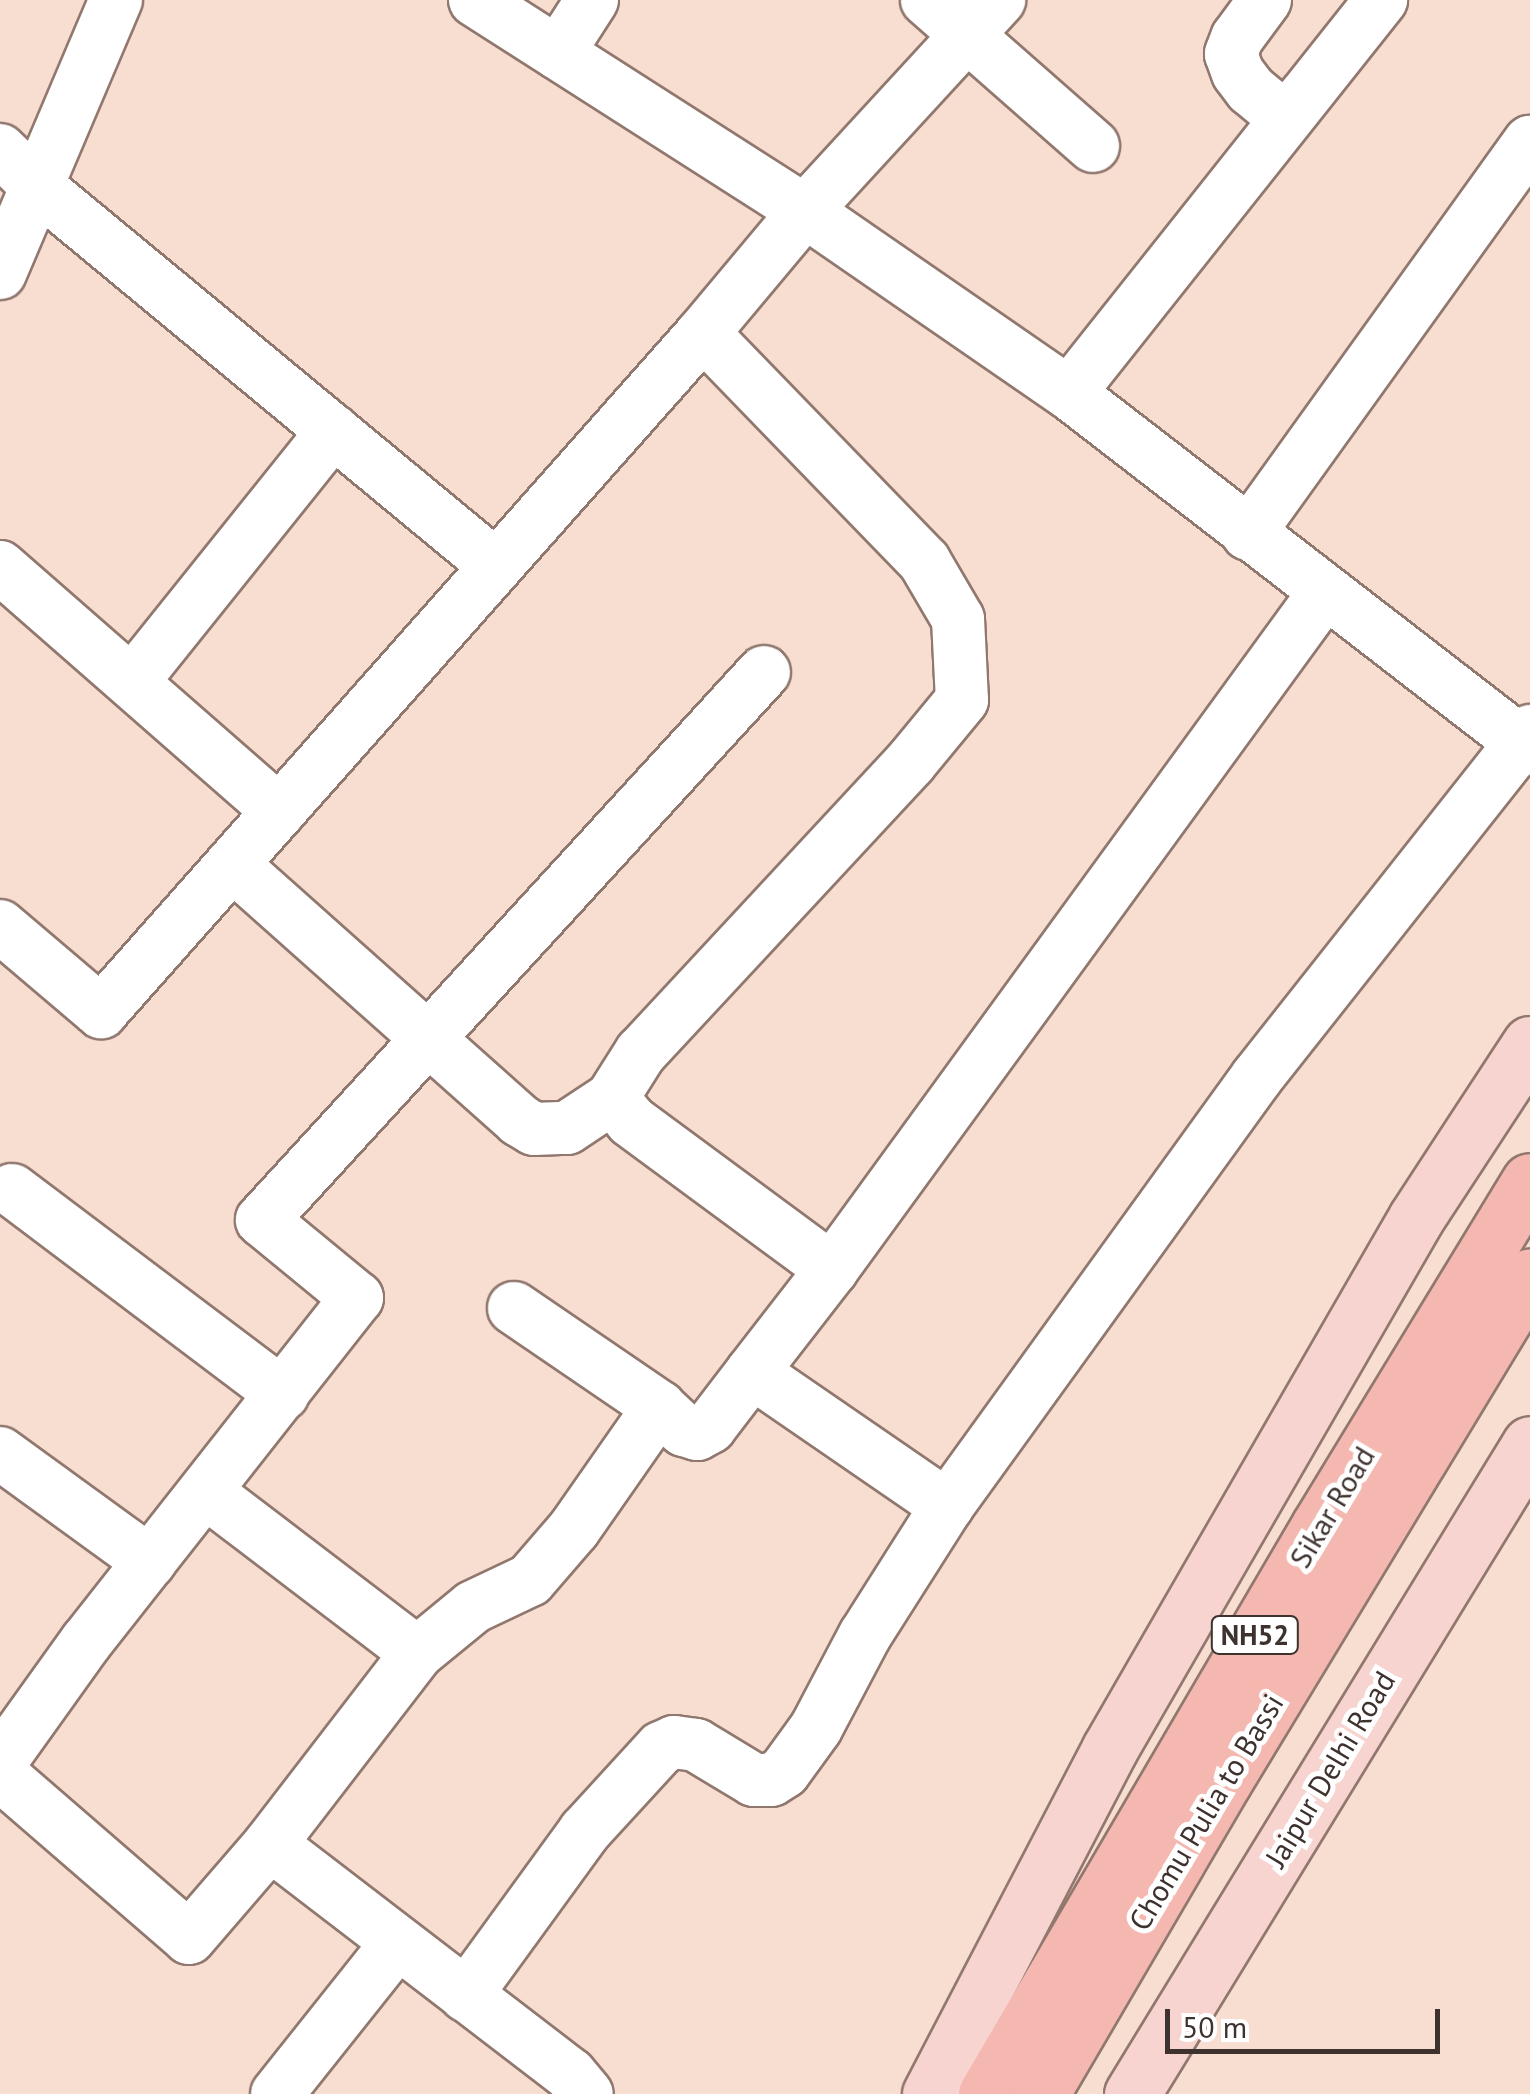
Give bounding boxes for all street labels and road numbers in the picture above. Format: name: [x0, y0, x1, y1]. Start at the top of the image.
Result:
street label: Sikar Road: [1282, 1440, 1382, 1574]
road number: NH52: [1210, 1612, 1300, 1658]
street label: Jaipur Delhi Road: [1257, 1665, 1403, 1873]
street label: Chomu Pulia to Bassi: [1121, 1687, 1291, 1937]

